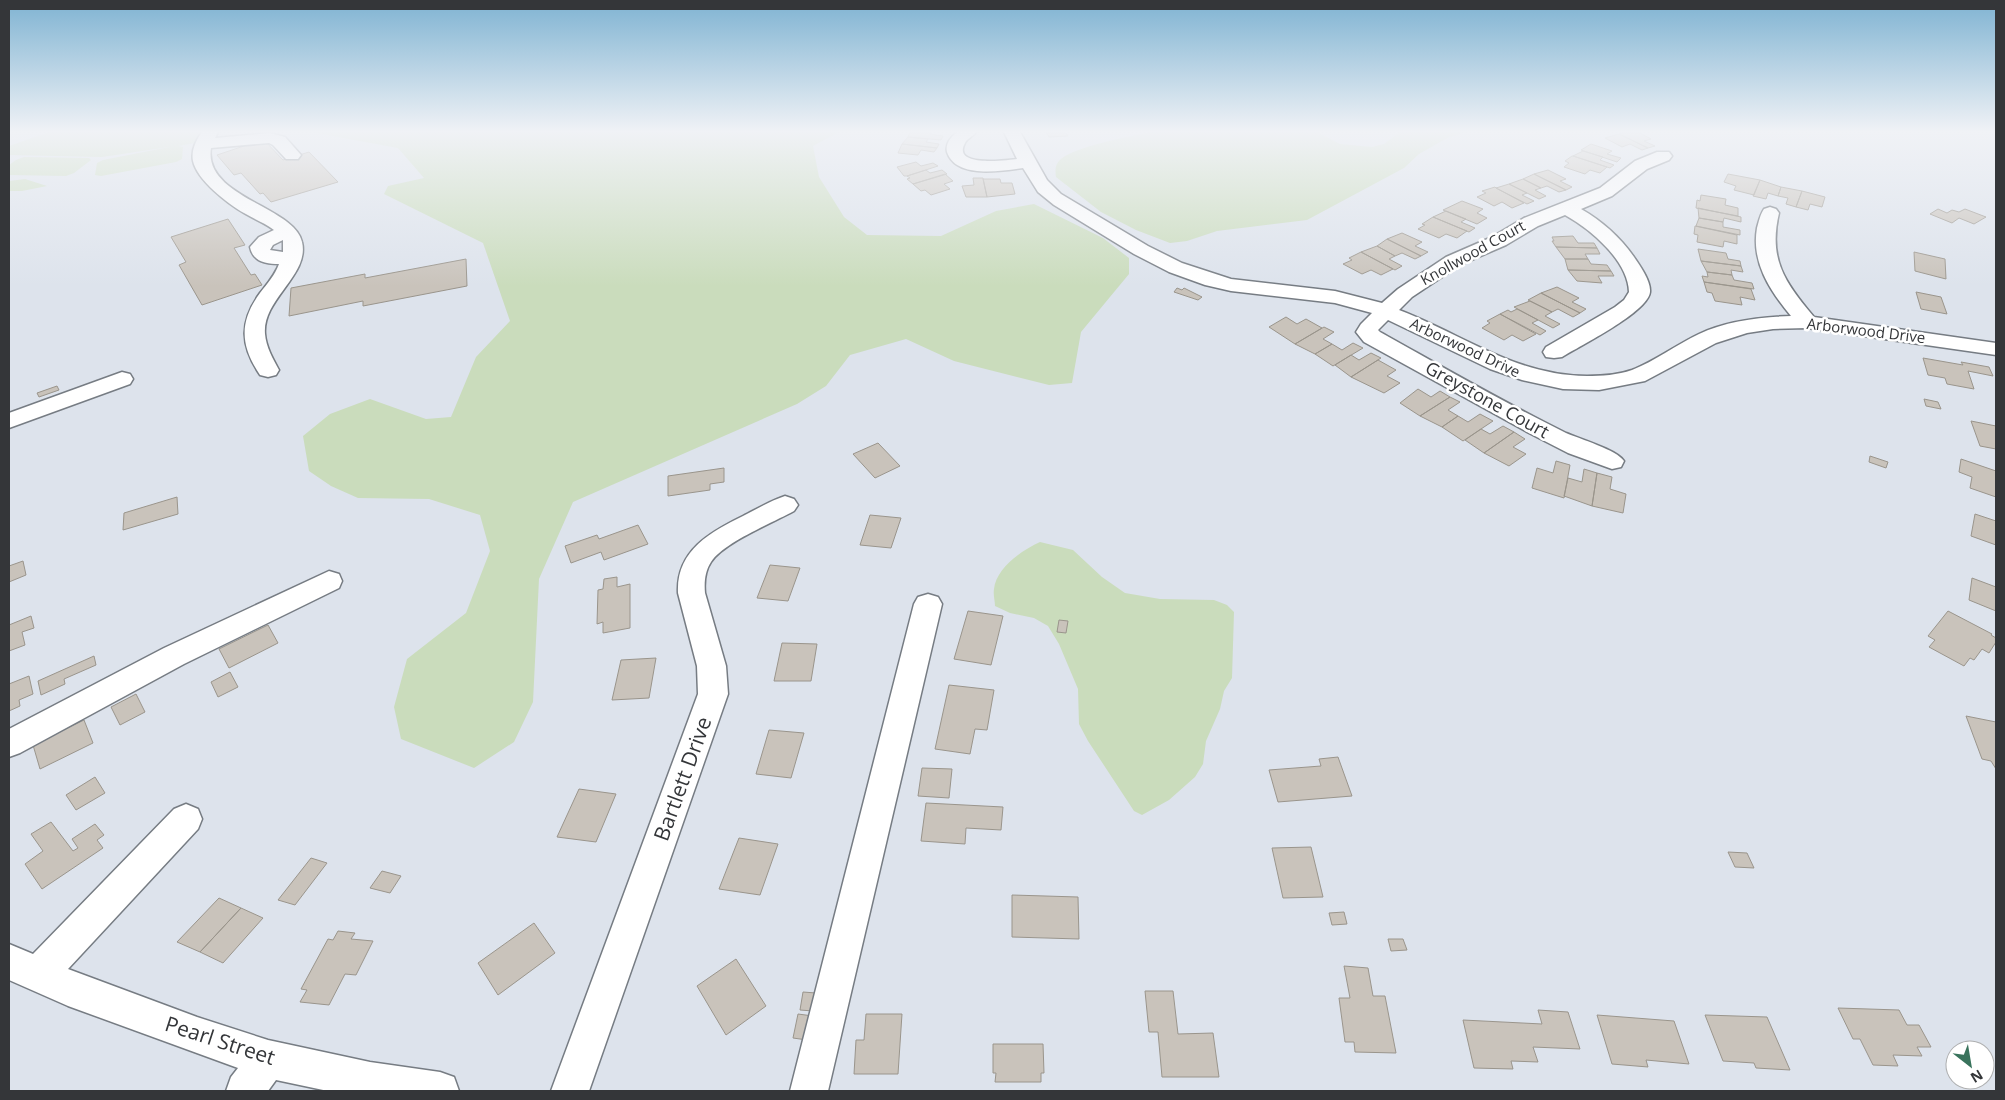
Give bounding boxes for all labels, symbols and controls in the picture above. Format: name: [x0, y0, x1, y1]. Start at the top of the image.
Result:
street label: Knollwood Court: [1417, 215, 1528, 289]
street label: Arborwood Drive: [1407, 313, 1524, 381]
street label: Arborwood Drive: [1806, 313, 1927, 347]
street label: Greystone Court: [1421, 355, 1554, 443]
street label: Bartlett Drive: [647, 713, 717, 845]
street label: Pearl Street: [162, 1009, 279, 1071]
north arrow: [1945, 1040, 1995, 1090]
text: N: [1967, 1065, 1987, 1088]

